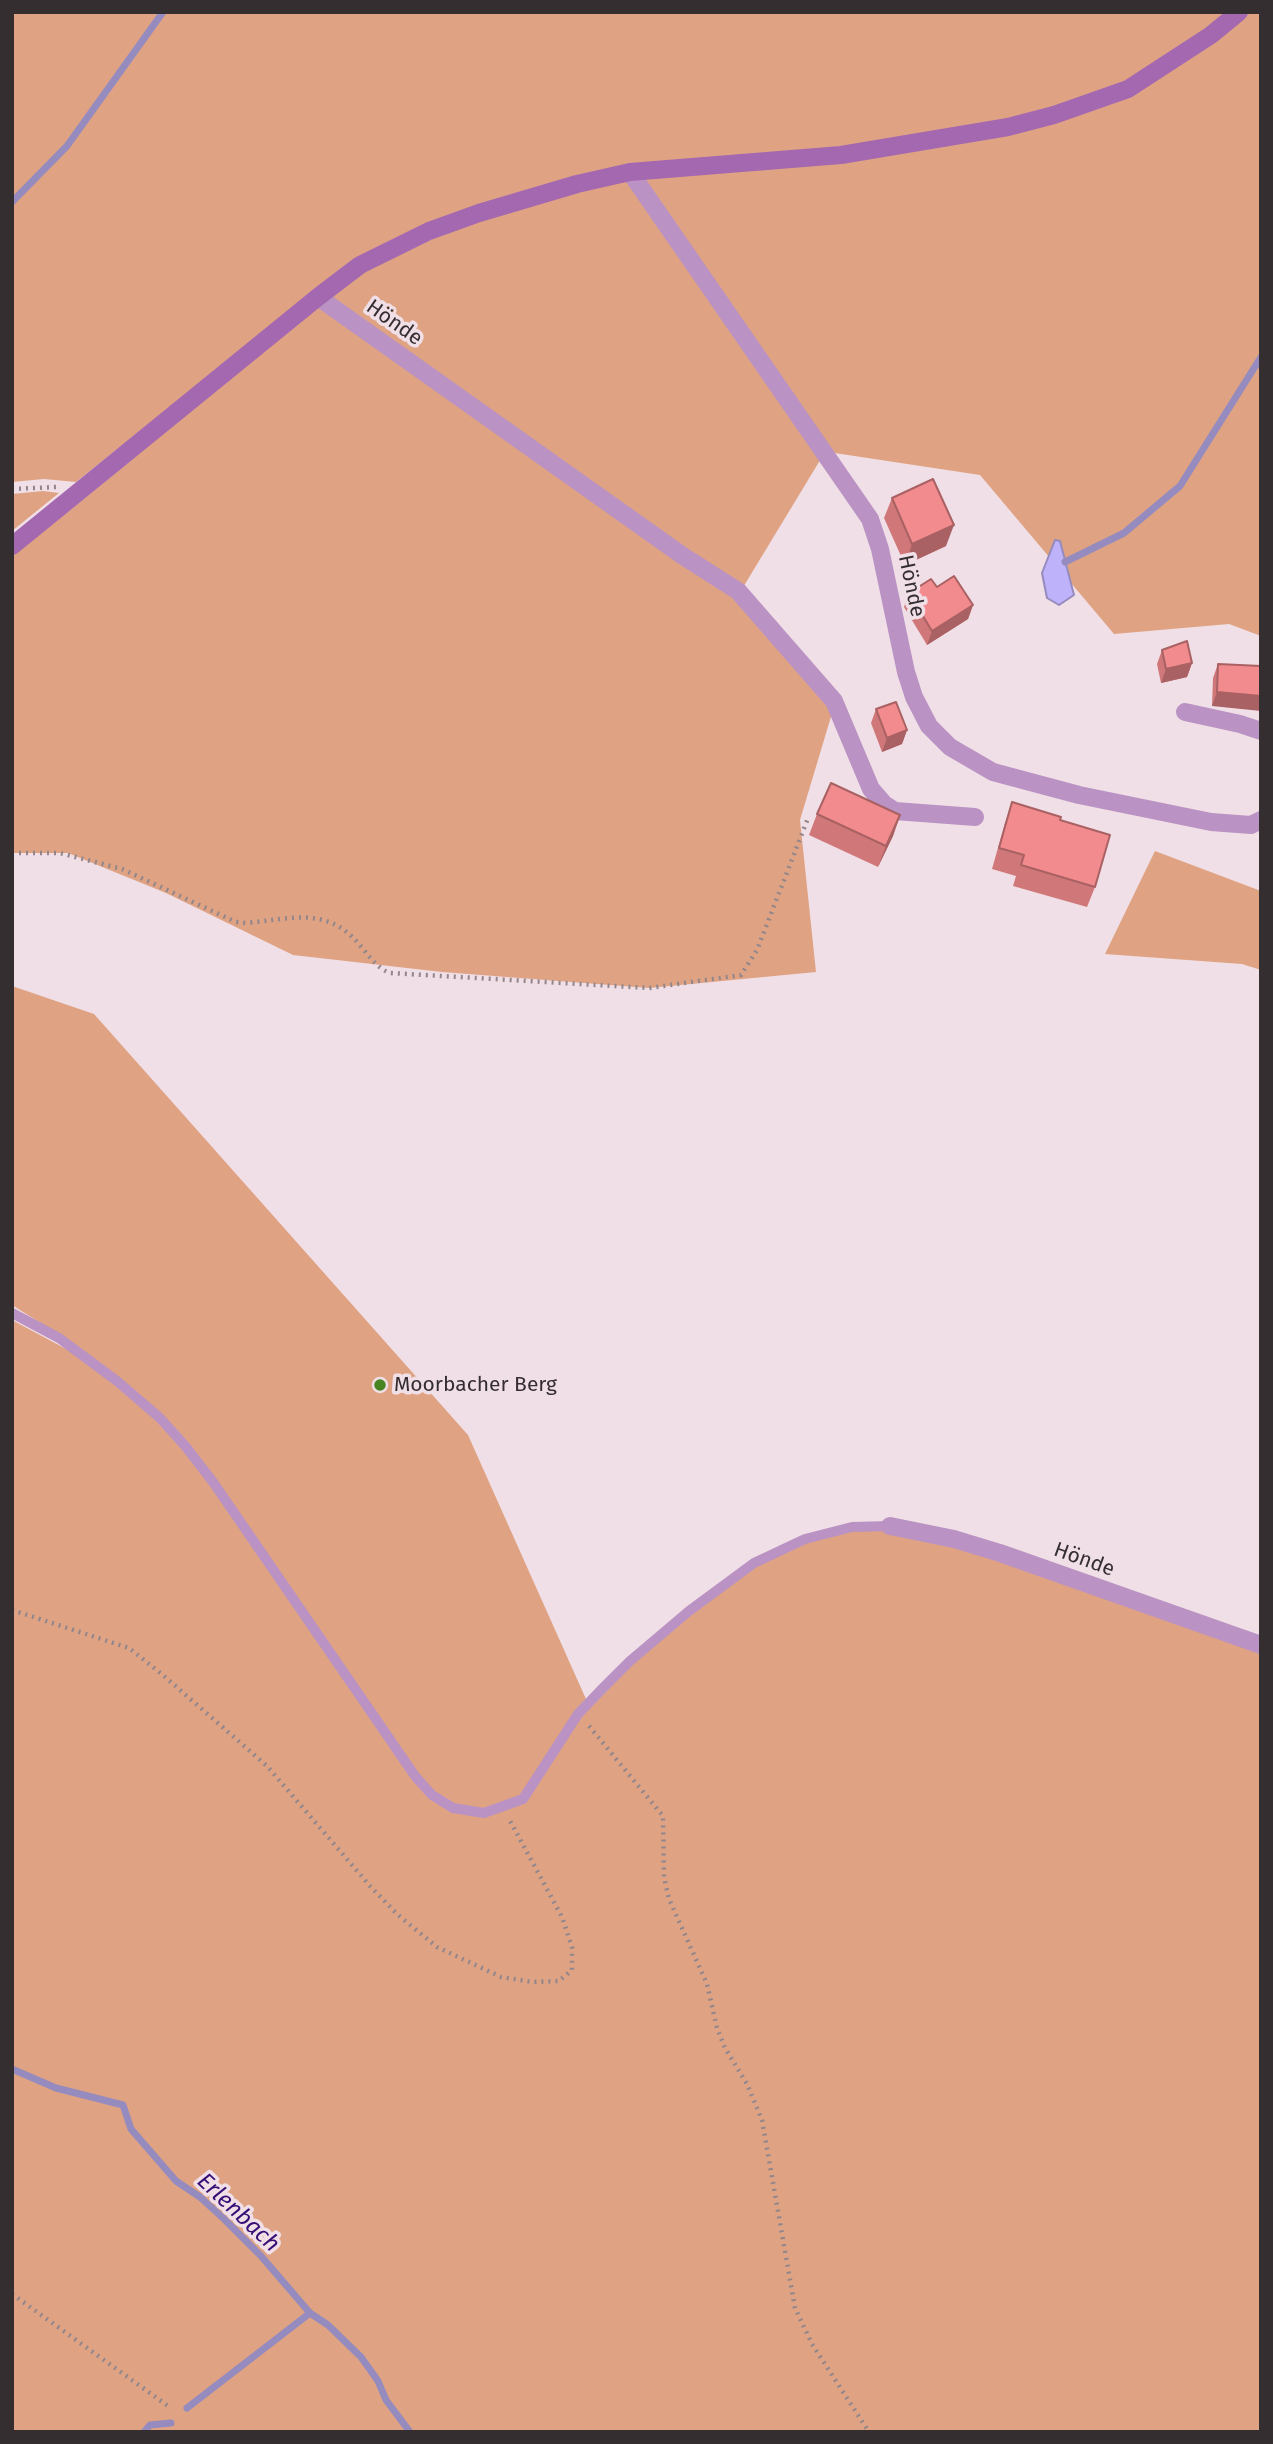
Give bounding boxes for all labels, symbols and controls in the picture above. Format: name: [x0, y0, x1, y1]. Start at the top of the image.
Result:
street label: Hönde: [361, 295, 427, 351]
street label: Hönde: [892, 553, 930, 619]
place label: Moorbacher Berg: [394, 1372, 557, 1398]
marker: Moorbacher Berg: [372, 1377, 388, 1393]
street label: Hönde: [1050, 1537, 1118, 1583]
water label: Erlenbach: [191, 2168, 285, 2258]

